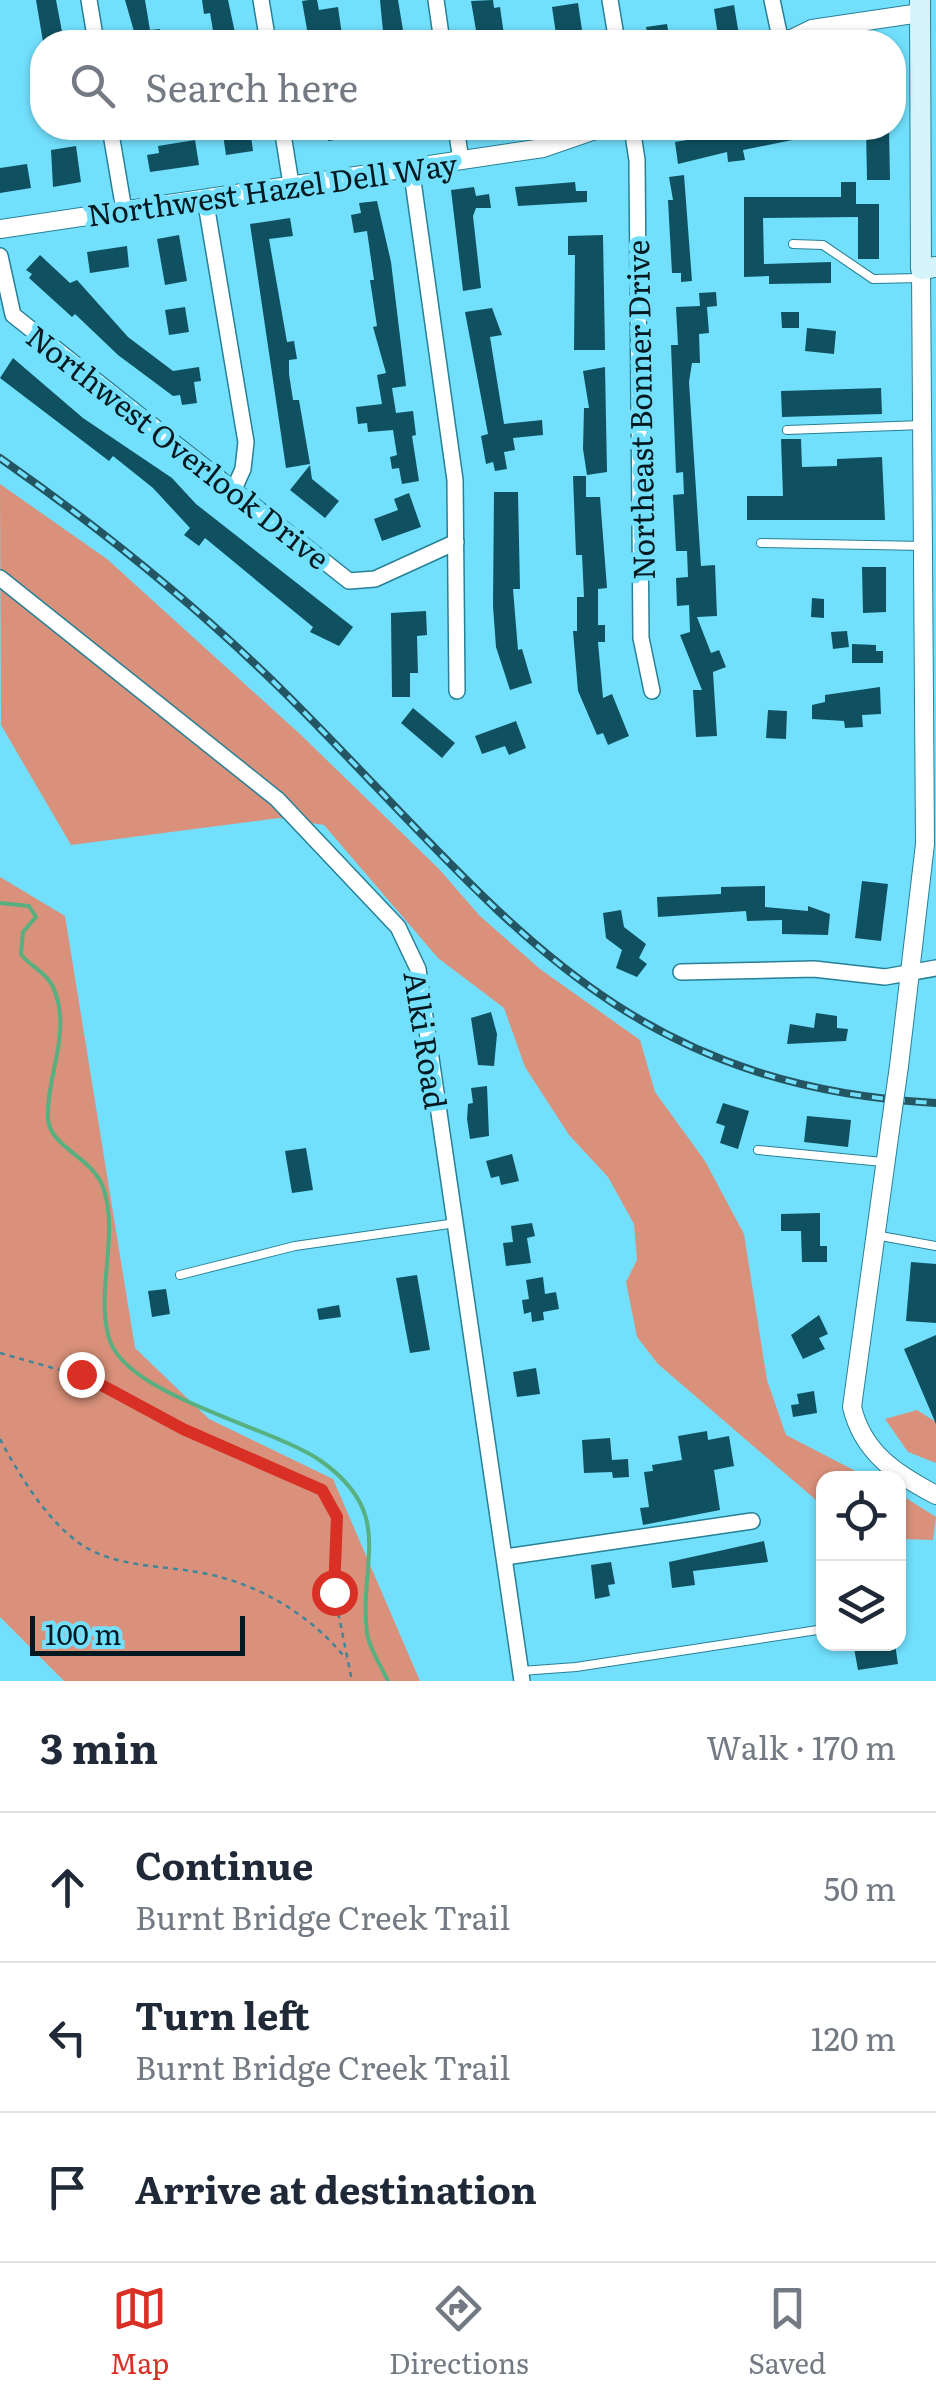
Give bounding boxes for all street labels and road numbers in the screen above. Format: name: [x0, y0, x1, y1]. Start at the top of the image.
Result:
street label: Northwest Hazel Dell Way: [84, 140, 461, 236]
street label: Northeast Bonner Drive: [614, 240, 664, 580]
street label: Northwest Overlook Drive: [18, 314, 340, 578]
street label: Alki Road: [394, 968, 460, 1112]

